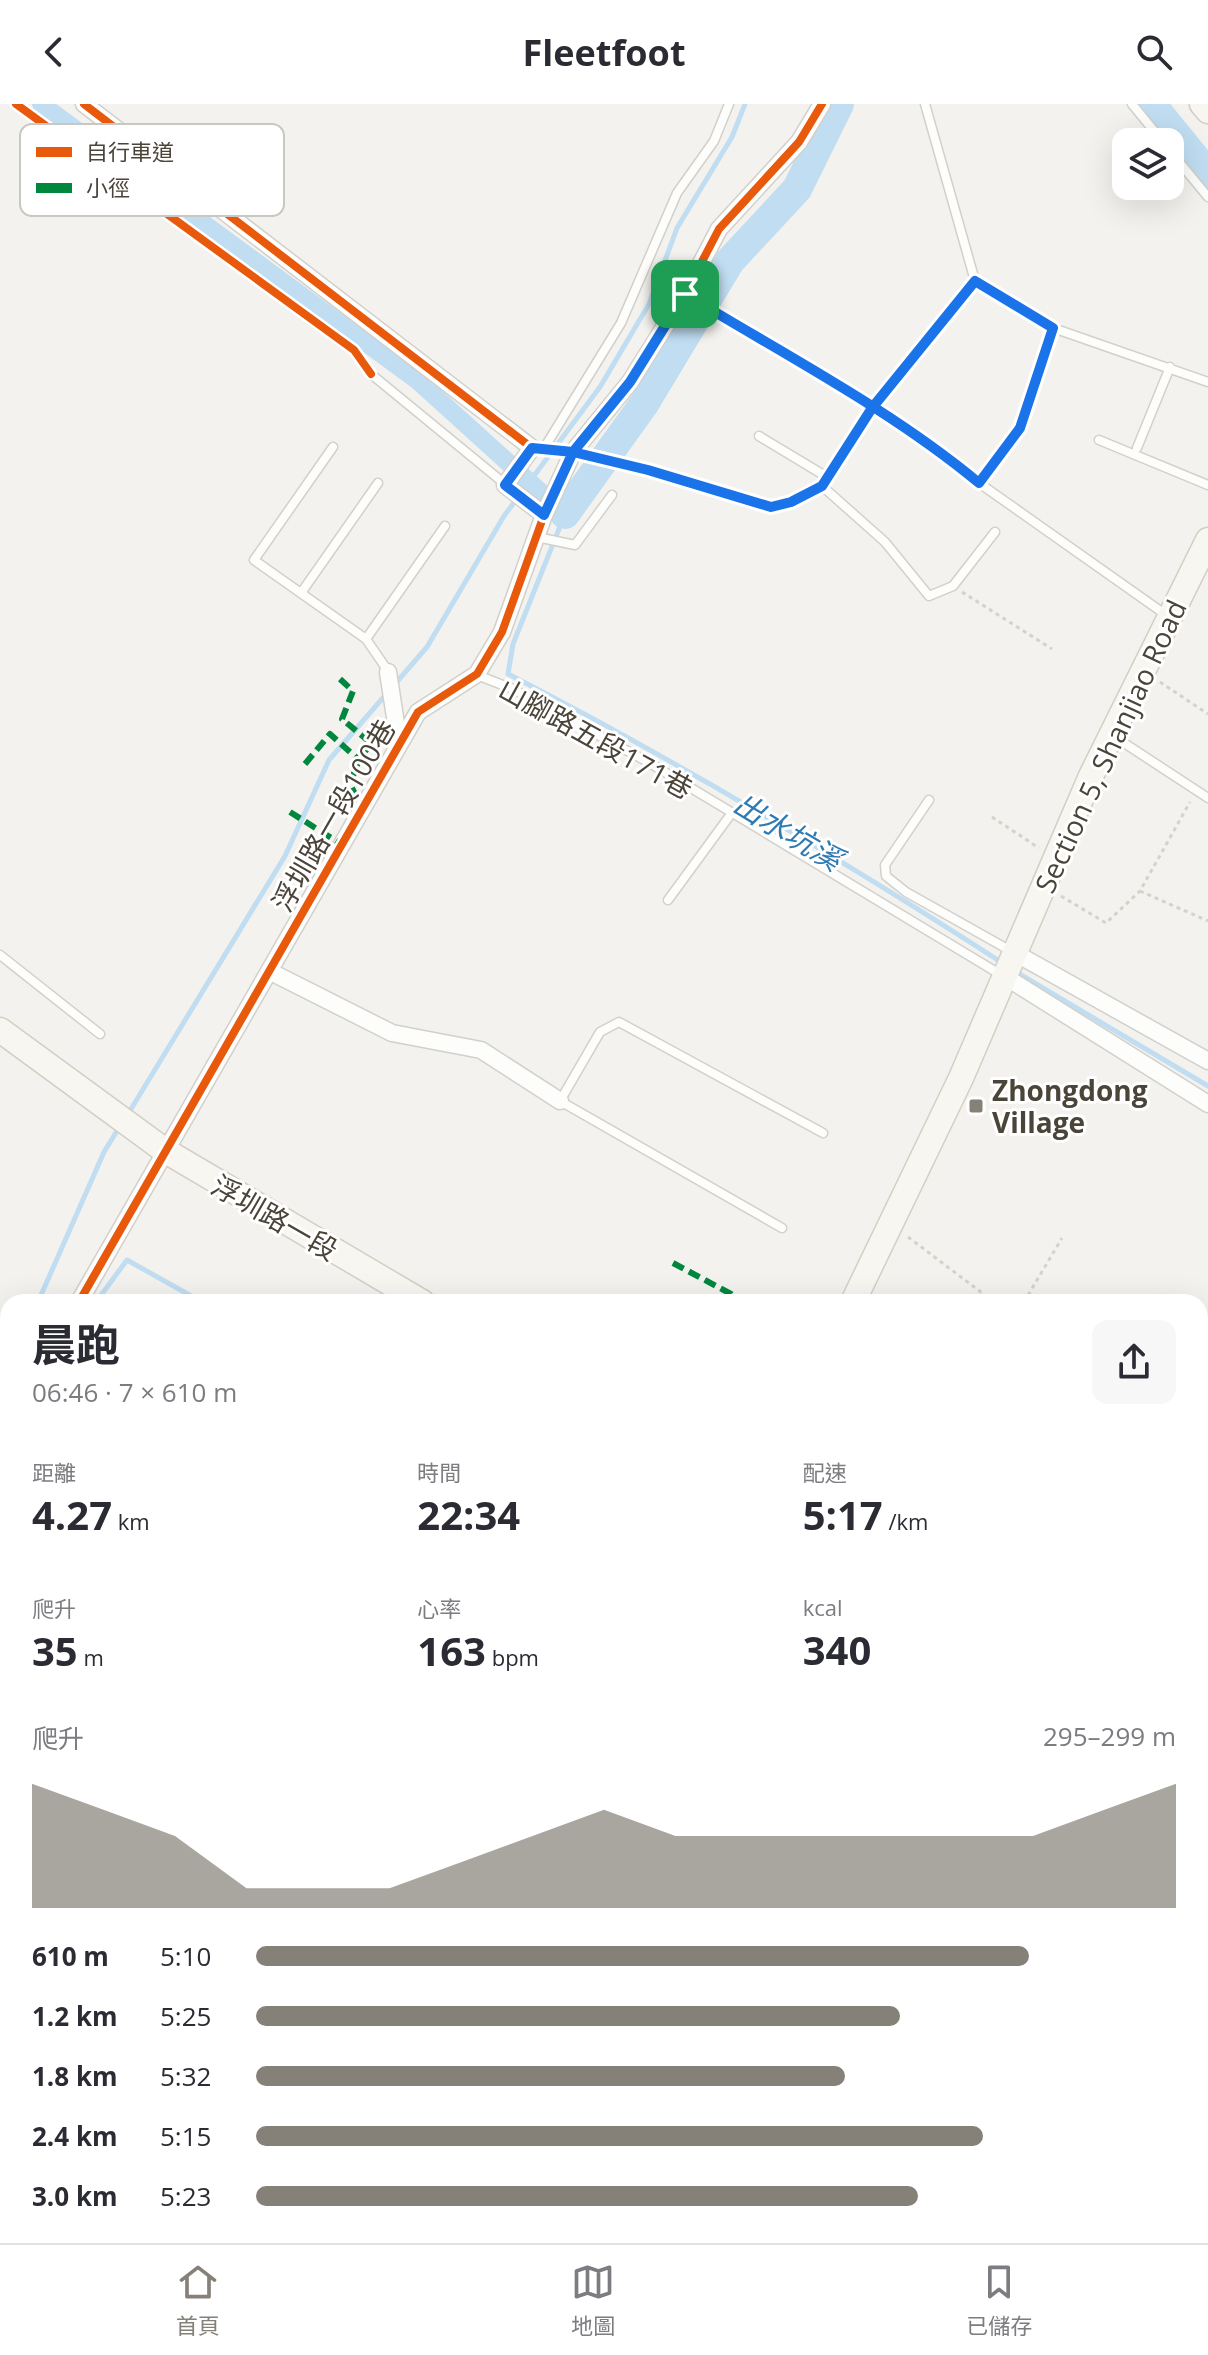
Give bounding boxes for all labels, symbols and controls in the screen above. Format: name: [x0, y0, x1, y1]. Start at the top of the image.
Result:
text: Fleetfoot: [522, 28, 686, 77]
icon: back: [32, 30, 76, 74]
icon: search: [1132, 30, 1176, 74]
legend: [20, 124, 284, 216]
map controls: [1112, 128, 1184, 200]
button: layers: [1112, 128, 1184, 200]
text: 自行車道: [86, 136, 174, 166]
text: 小徑: [86, 172, 130, 202]
pin: [651, 260, 719, 328]
icon: arrive: [663, 272, 707, 316]
street label: Section 5, Shanjiao Road: [1025, 593, 1195, 899]
street label: 山腳路五段171巷: [492, 669, 700, 807]
street label: 浮圳路一段100巷: [263, 712, 403, 918]
water label: 出水坑溪: [726, 783, 853, 882]
place label: Zhongdong Village: [992, 1071, 1148, 1141]
marker: Zhongdong Village: [967, 1097, 985, 1115]
street label: 浮圳路一段: [205, 1166, 345, 1268]
text: 晨跑: [32, 1314, 120, 1374]
button: share: [1092, 1320, 1176, 1404]
text: 06:46 · 7 × 610 m: [32, 1374, 237, 1410]
text: 距離: [32, 1457, 76, 1487]
text: 時間: [417, 1457, 461, 1487]
text: 配速: [803, 1457, 847, 1487]
text: 4.27: [32, 1487, 112, 1542]
text: 22:34: [417, 1487, 520, 1542]
text: 5:17: [803, 1487, 883, 1542]
text: km: [112, 1506, 150, 1536]
text: /km: [883, 1506, 928, 1536]
text: kcal: [803, 1592, 843, 1622]
text: 爬升: [32, 1593, 76, 1623]
text: 心率: [417, 1593, 461, 1623]
text: 340: [803, 1622, 871, 1677]
text: 35: [32, 1623, 78, 1678]
text: 163: [417, 1623, 486, 1678]
text: m: [78, 1642, 104, 1672]
text: bpm: [486, 1642, 539, 1672]
text: 295–299 m: [1043, 1718, 1176, 1754]
text: 爬升: [32, 1720, 84, 1756]
text: 610 m: [32, 1938, 109, 1974]
text: 5:10: [160, 1938, 211, 1974]
text: 1.2 km: [32, 1998, 118, 2034]
text: 5:25: [160, 1998, 211, 2034]
text: 1.8 km: [32, 2058, 118, 2094]
text: 5:32: [160, 2058, 211, 2094]
text: 2.4 km: [32, 2118, 118, 2154]
text: 5:15: [160, 2118, 211, 2154]
text: 3.0 km: [32, 2178, 118, 2214]
text: 5:23: [160, 2178, 211, 2214]
tab: 首頁: [176, 2260, 220, 2340]
tab: 地圖: [571, 2260, 615, 2340]
tab: 已儲存: [966, 2260, 1032, 2340]

